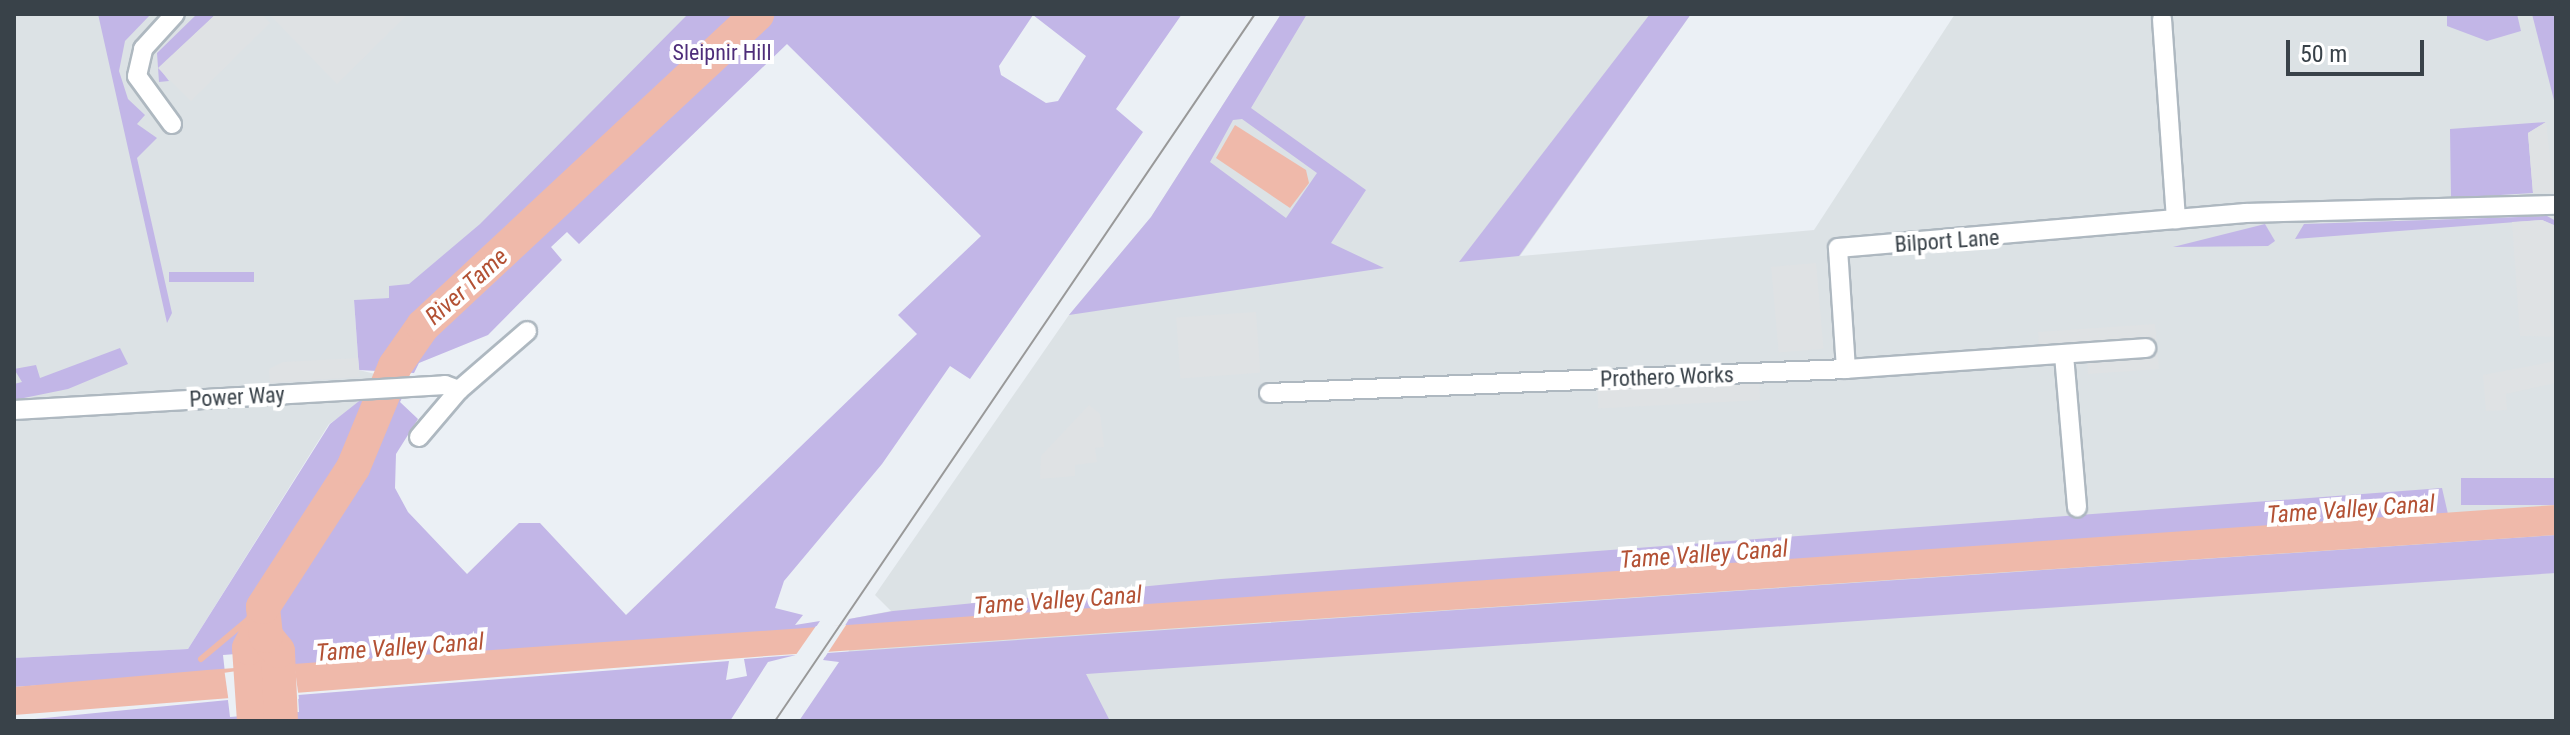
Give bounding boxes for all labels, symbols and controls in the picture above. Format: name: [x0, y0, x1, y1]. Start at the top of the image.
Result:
scale bar: [2290, 24, 2428, 74]
park label: Sleipnir Hill: [673, 40, 771, 66]
text: 50 m: [2300, 40, 2347, 68]
street label: Bilport Lane: [1894, 224, 2000, 258]
water label: River Tame: [420, 242, 514, 332]
street label: Prothero Works: [1600, 361, 1734, 393]
street label: Power Way: [189, 381, 285, 413]
water label: Tame Valley Canal: [2266, 490, 2436, 530]
water label: Tame Valley Canal: [1619, 535, 1789, 575]
water label: Tame Valley Canal: [973, 581, 1143, 621]
water label: Tame Valley Canal: [315, 628, 485, 668]

